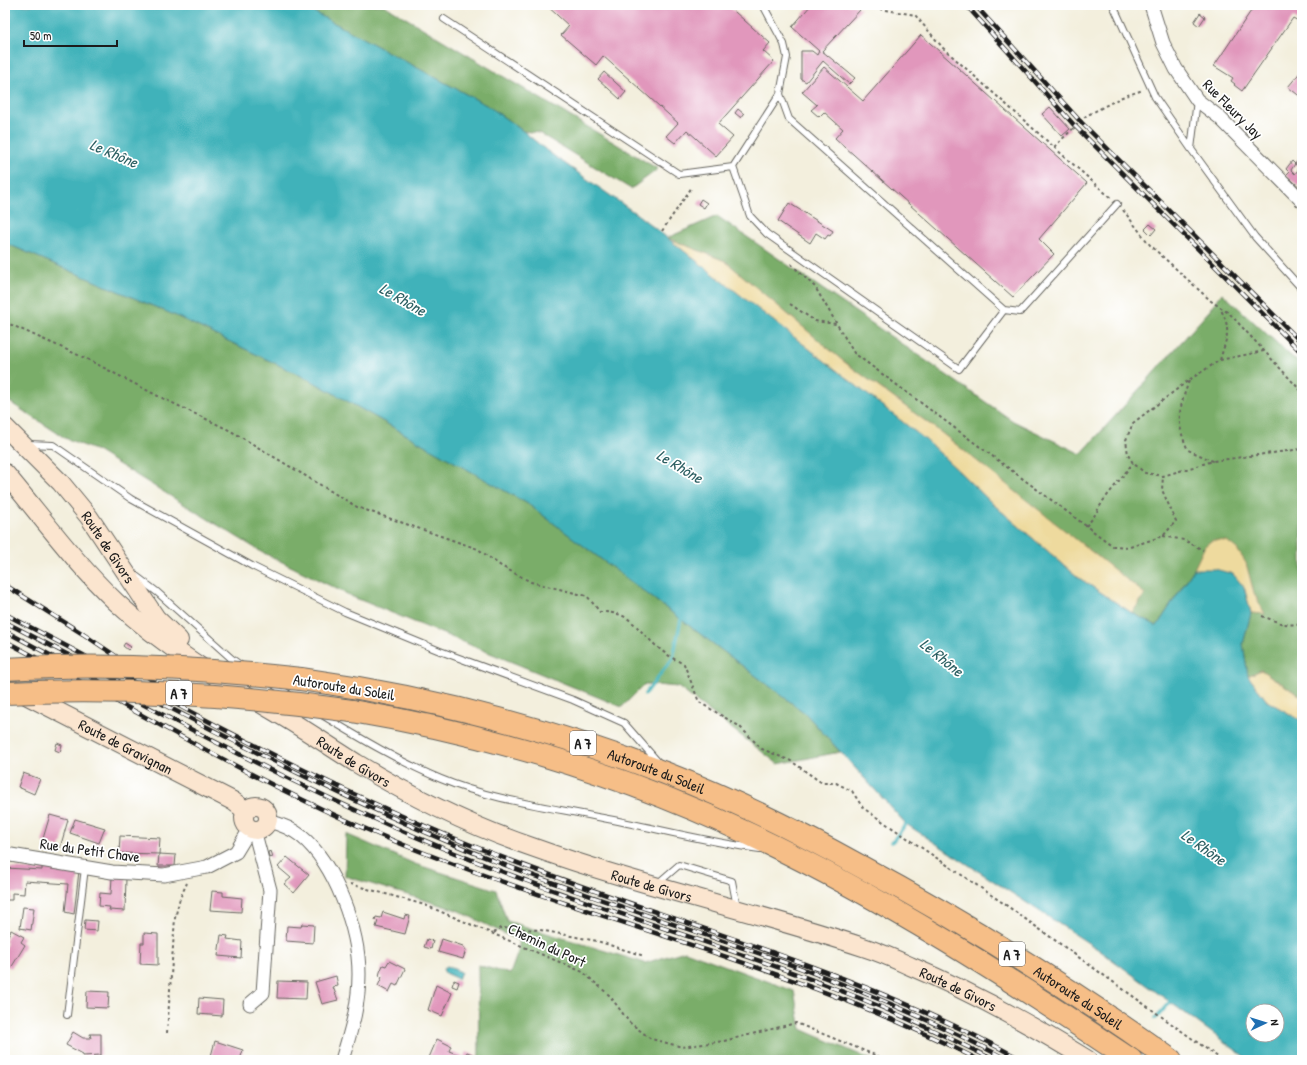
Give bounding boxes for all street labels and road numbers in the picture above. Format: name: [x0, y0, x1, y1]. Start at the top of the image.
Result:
street label: Rue Fleury Jay: [1198, 74, 1268, 144]
street label: Route de Givors: [77, 506, 141, 587]
street label: Autoroute du Soleil: [292, 669, 396, 705]
road number: A 7: [166, 681, 192, 705]
street label: Route de Gravignan: [75, 713, 177, 779]
street label: Route de Givors: [313, 730, 395, 792]
road number: A 7: [570, 731, 596, 755]
street label: Autoroute du Soleil: [605, 743, 709, 799]
street label: Rue du Petit Chave: [39, 833, 141, 867]
street label: Route de Givors: [609, 863, 695, 907]
street label: Chemin du Port: [505, 918, 590, 973]
road number: A 7: [999, 942, 1025, 966]
street label: Autoroute du Soleil: [1030, 960, 1127, 1034]
street label: Route de Givors: [917, 961, 1001, 1016]

